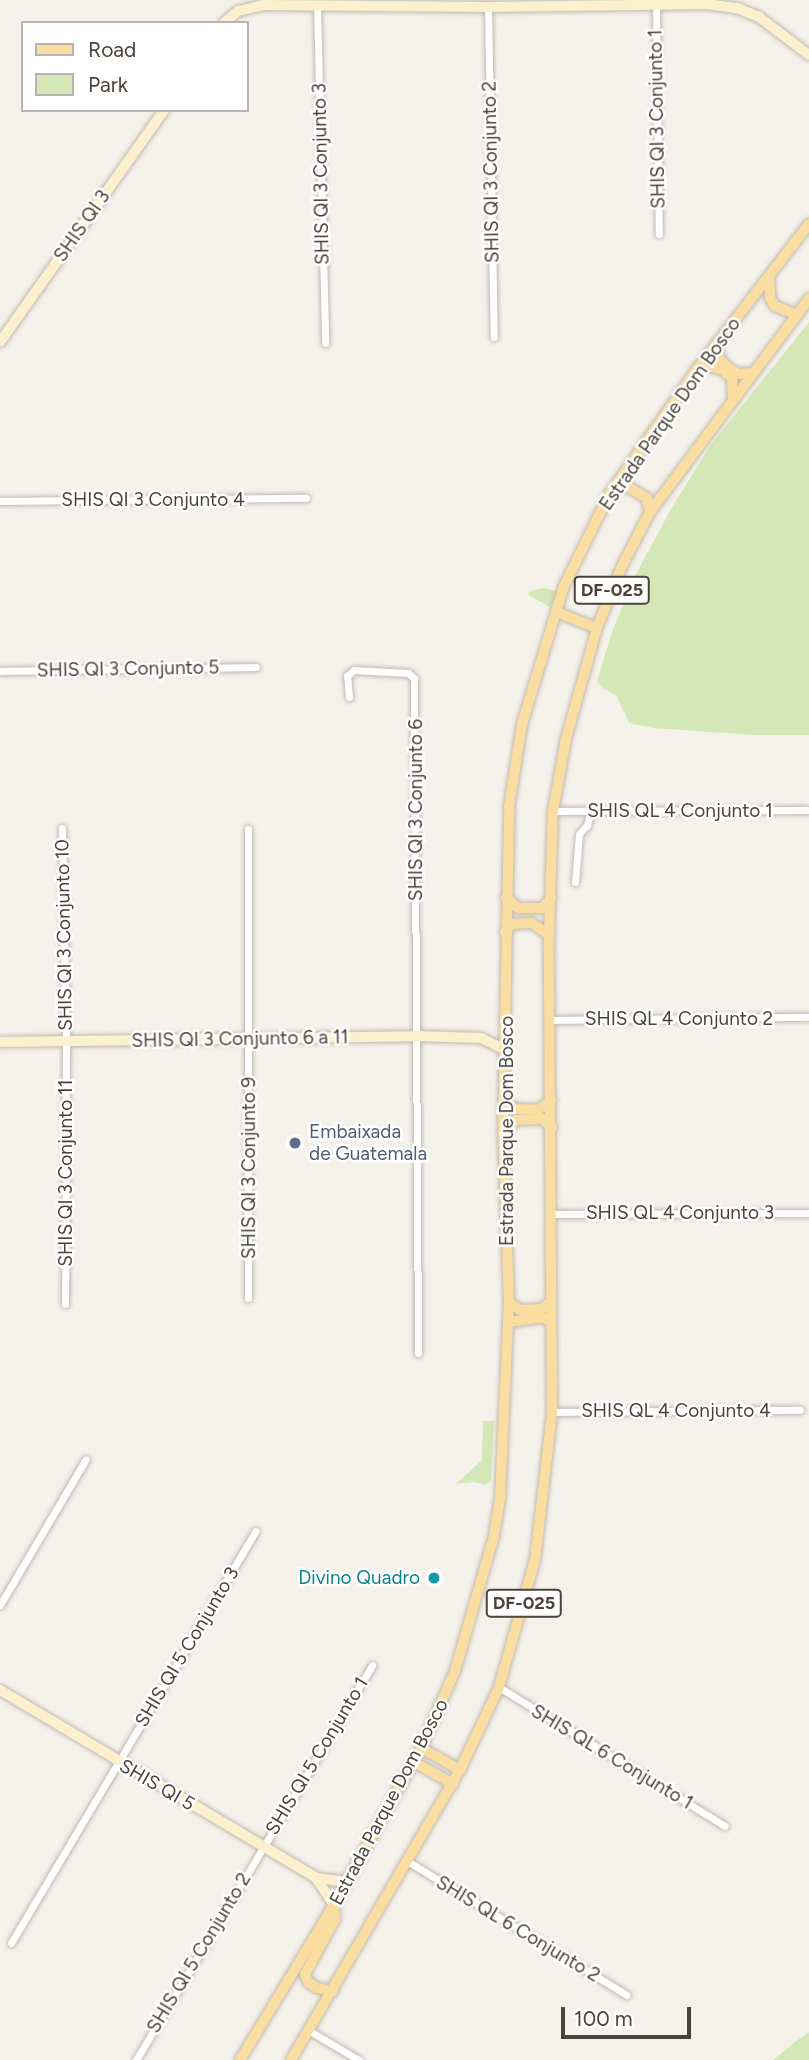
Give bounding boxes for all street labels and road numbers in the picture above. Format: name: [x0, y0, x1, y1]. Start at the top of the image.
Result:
street label: SHIS QI 3 Conjunto 1: [644, 29, 670, 209]
street label: SHIS QI 3 Conjunto 2: [478, 81, 504, 263]
street label: SHIS QI 3 Conjunto 3: [308, 83, 334, 265]
street label: SHIS QI 3: [49, 186, 115, 266]
street label: Estrada Parque Dom Bosco: [595, 313, 745, 515]
street label: SHIS QI 3 Conjunto 4: [61, 489, 245, 511]
road number: DF-025: [574, 576, 650, 604]
street label: SHIS QI 3 Conjunto 5: [37, 656, 219, 682]
street label: SHIS QI 3 Conjunto 6: [405, 719, 427, 901]
street label: SHIS QL 4 Conjunto 1: [587, 800, 773, 822]
street label: SHIS QI 3 Conjunto 10: [51, 839, 77, 1031]
street label: SHIS QL 4 Conjunto 2: [585, 1008, 773, 1030]
street label: Estrada Parque Dom Bosco: [496, 1016, 518, 1246]
street label: SHIS QI 3 Conjunto 6 a 11: [131, 1026, 349, 1052]
street label: SHIS QI 3 Conjunto 9: [238, 1077, 260, 1259]
street label: SHIS QI 3 Conjunto 11: [55, 1079, 77, 1267]
street label: SHIS QL 4 Conjunto 3: [586, 1202, 774, 1224]
street label: SHIS QL 4 Conjunto 4: [581, 1400, 771, 1422]
street label: SHIS QI 5 Conjunto 3: [130, 1563, 244, 1731]
road number: DF-025: [486, 1588, 562, 1618]
street label: SHIS QI 5 Conjunto 1: [261, 1673, 373, 1839]
street label: Estrada Parque Dom Bosco: [325, 1695, 453, 1909]
street label: SHIS QL 6 Conjunto 1: [527, 1700, 697, 1814]
street label: SHIS QI 5: [115, 1754, 199, 1816]
street label: SHIS QI 5 Conjunto 2: [142, 1869, 256, 2037]
street label: SHIS QL 6 Conjunto 2: [432, 1871, 604, 1987]

